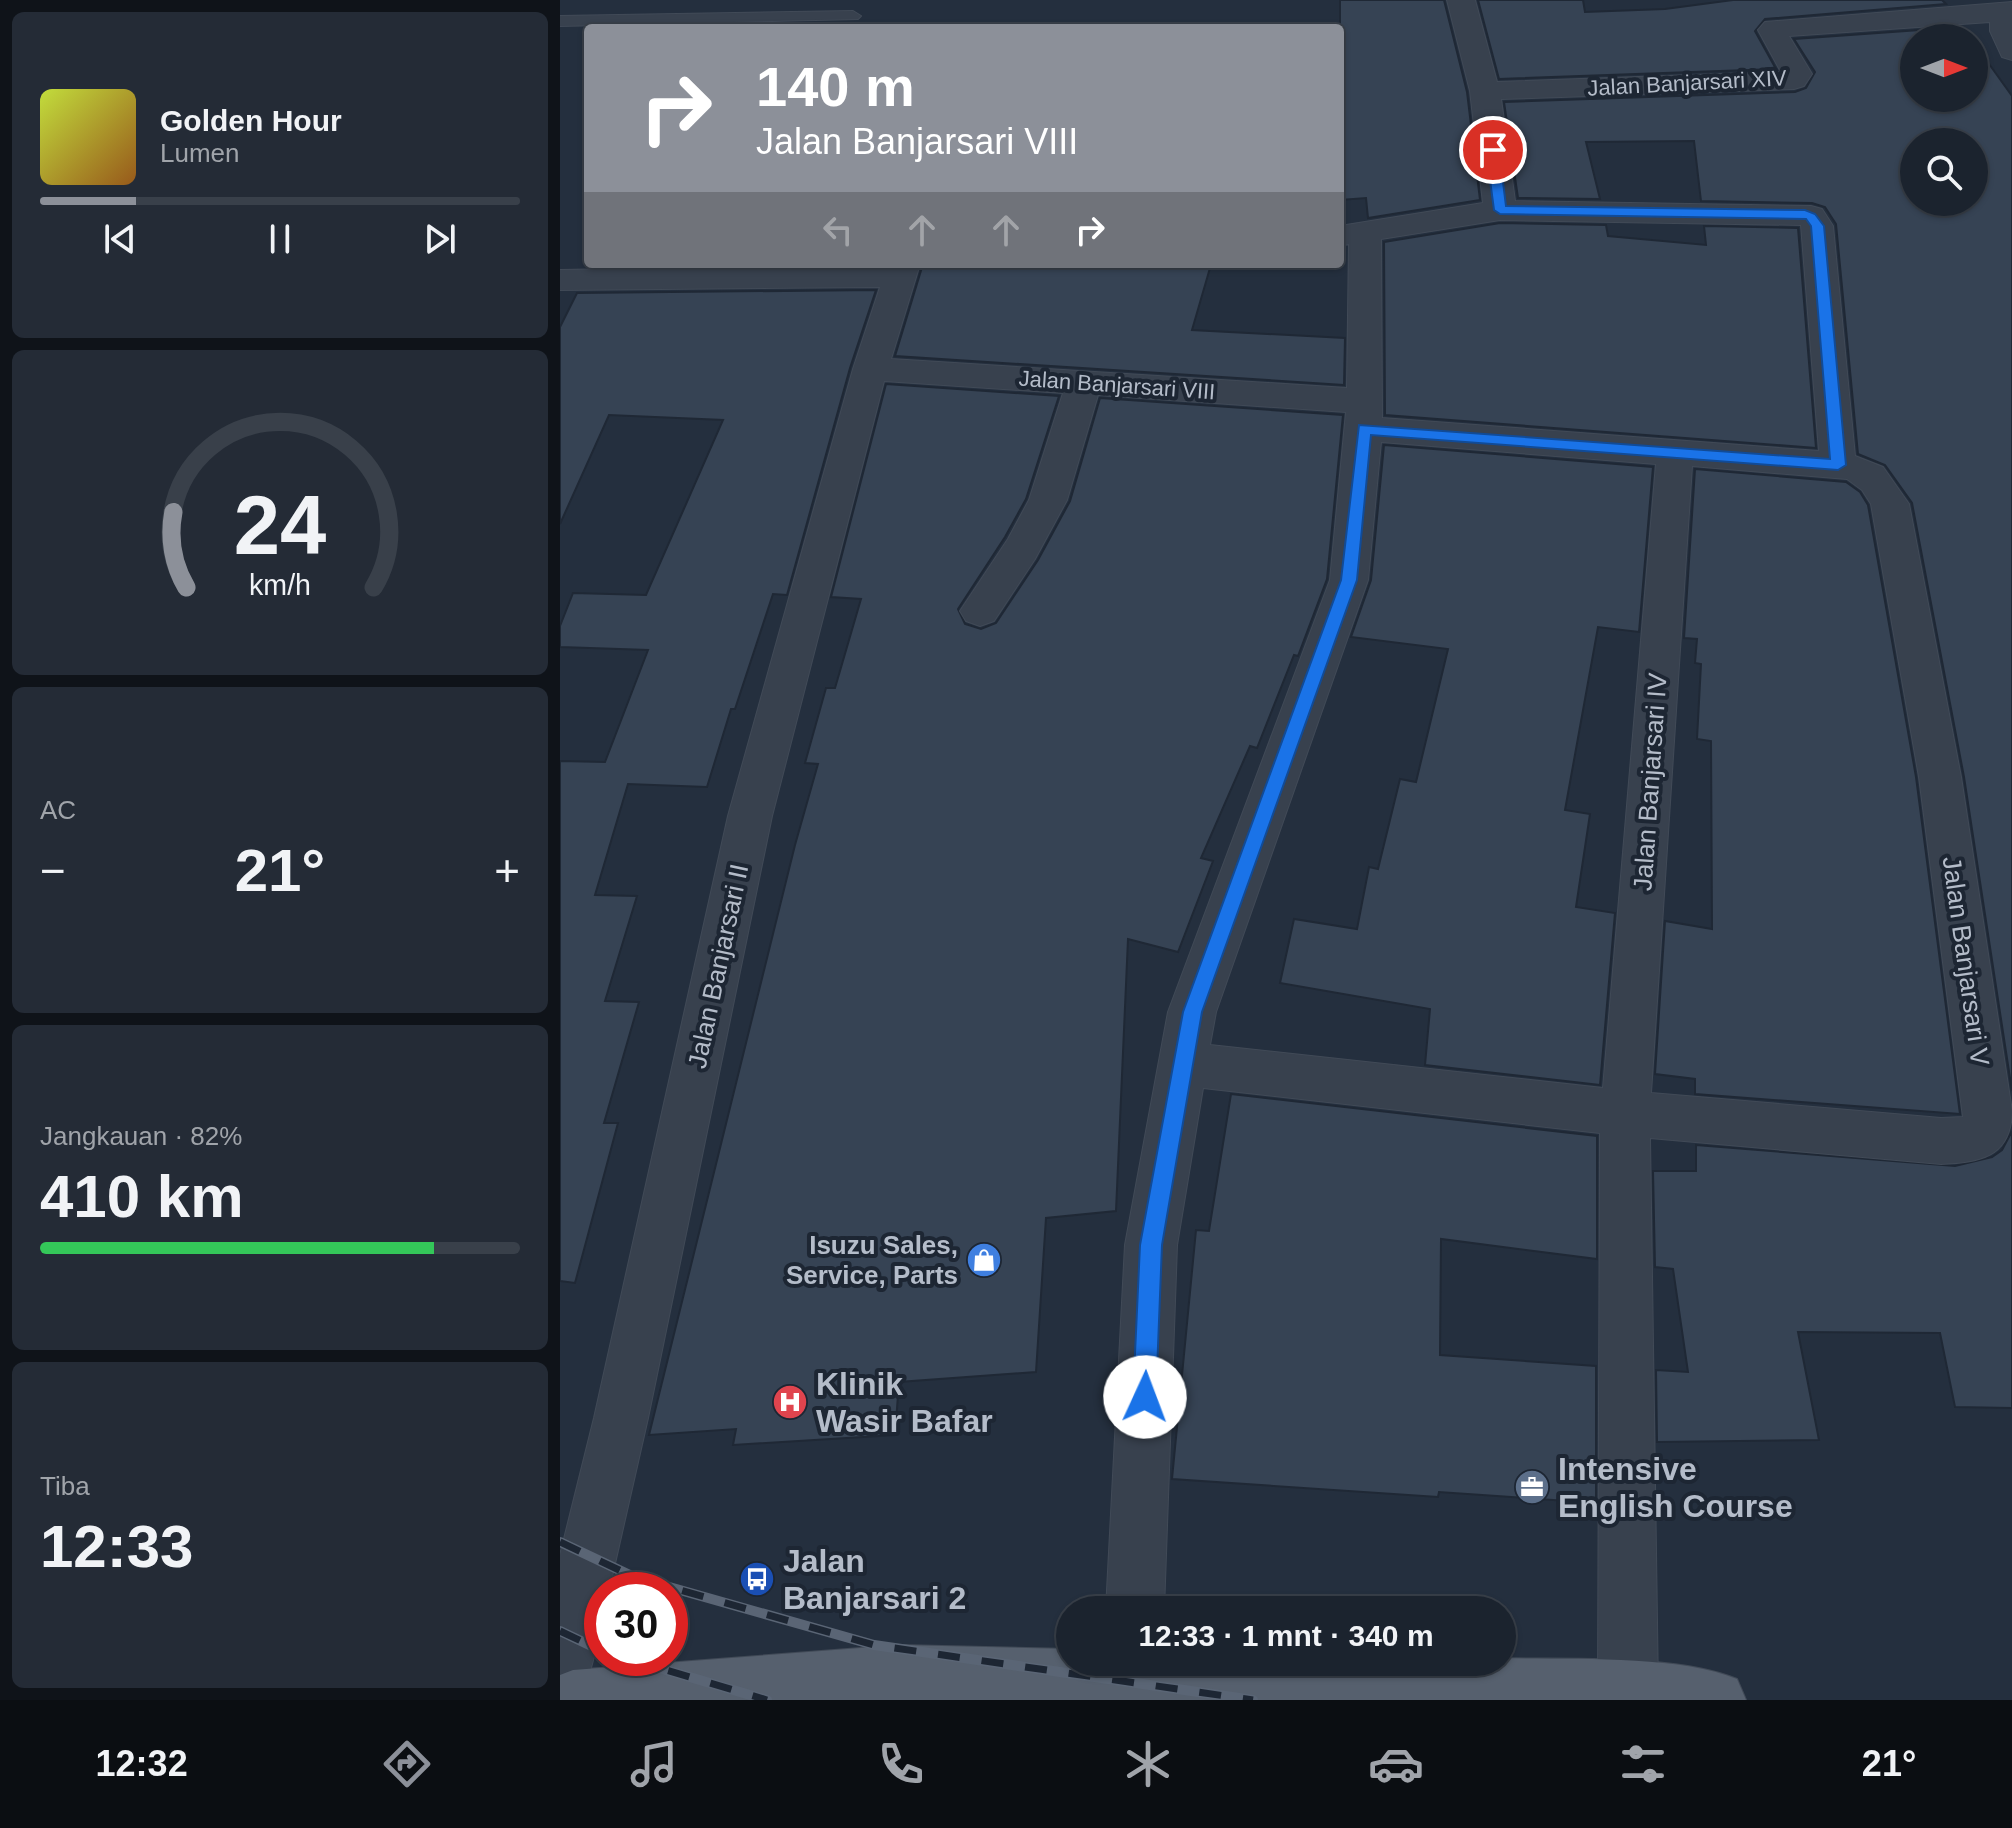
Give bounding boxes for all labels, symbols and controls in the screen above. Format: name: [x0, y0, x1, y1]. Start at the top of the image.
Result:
north arrow: [1900, 24, 1988, 112]
map controls: [1900, 24, 1988, 216]
text: 140 m: [756, 55, 915, 118]
icon: right: [624, 56, 728, 160]
street label: Jalan Banjarsari XIV: [1587, 65, 1788, 101]
text: Golden Hour: [160, 104, 342, 137]
pin: [1459, 116, 1527, 184]
text: Jalan Banjarsari VIII: [756, 121, 1078, 162]
icon: arrive: [1471, 128, 1515, 172]
button: search: [1900, 128, 1988, 216]
text: Lumen: [160, 138, 240, 168]
icon: left: [816, 208, 860, 252]
icon: ahead: [900, 208, 944, 252]
icon: ahead: [984, 208, 1028, 252]
icon: right: [1068, 208, 1112, 252]
icon: previous: [98, 217, 142, 261]
icon: pause: [258, 217, 302, 261]
icon: next: [418, 217, 462, 261]
street label: Jalan Banjarsari VIII: [1018, 366, 1216, 404]
text: 24: [234, 479, 326, 572]
text: km/h: [249, 570, 311, 602]
street label: Jalan Banjarsari IV: [1627, 671, 1673, 892]
text: AC: [40, 795, 76, 825]
text: 21°: [235, 837, 325, 904]
text: −: [40, 846, 66, 895]
text: +: [494, 846, 520, 895]
street label: Jalan Banjarsari V: [1936, 854, 1996, 1068]
street label: Jalan Banjarsari II: [682, 861, 754, 1071]
text: Jangkauan · 82%: [40, 1121, 242, 1151]
text: 410 km: [40, 1163, 244, 1230]
place label: Isuzu Sales, Service, Parts: [786, 1230, 958, 1290]
shop icon: Isuzu Sales, Service, Parts: [965, 1241, 1003, 1279]
position arrow: [1103, 1355, 1187, 1439]
place label: Klinik Wasir Bafar: [816, 1366, 993, 1439]
hospital icon: Klinik Wasir Bafar: [771, 1383, 809, 1421]
place label: Intensive English Course: [1558, 1451, 1793, 1524]
office icon: Intensive English Course: [1513, 1468, 1551, 1506]
text: Tiba: [40, 1471, 90, 1501]
text: 12:33: [40, 1513, 193, 1580]
place label: Jalan Banjarsari 2: [783, 1543, 966, 1616]
bus stop icon: Jalan Banjarsari 2: [738, 1560, 776, 1598]
speed limit sign: 30: [584, 1572, 688, 1676]
text: 12:33 · 1 mnt · 340 m: [1138, 1619, 1434, 1652]
icon: directions: [379, 1736, 435, 1792]
icon: music: [626, 1736, 682, 1792]
icon: phone: [873, 1736, 929, 1792]
icon: climate: [1120, 1736, 1176, 1792]
icon: car: [1368, 1736, 1424, 1792]
icon: filters: [1615, 1736, 1671, 1792]
text: 12:32: [96, 1743, 188, 1784]
text: 21°: [1862, 1743, 1916, 1784]

